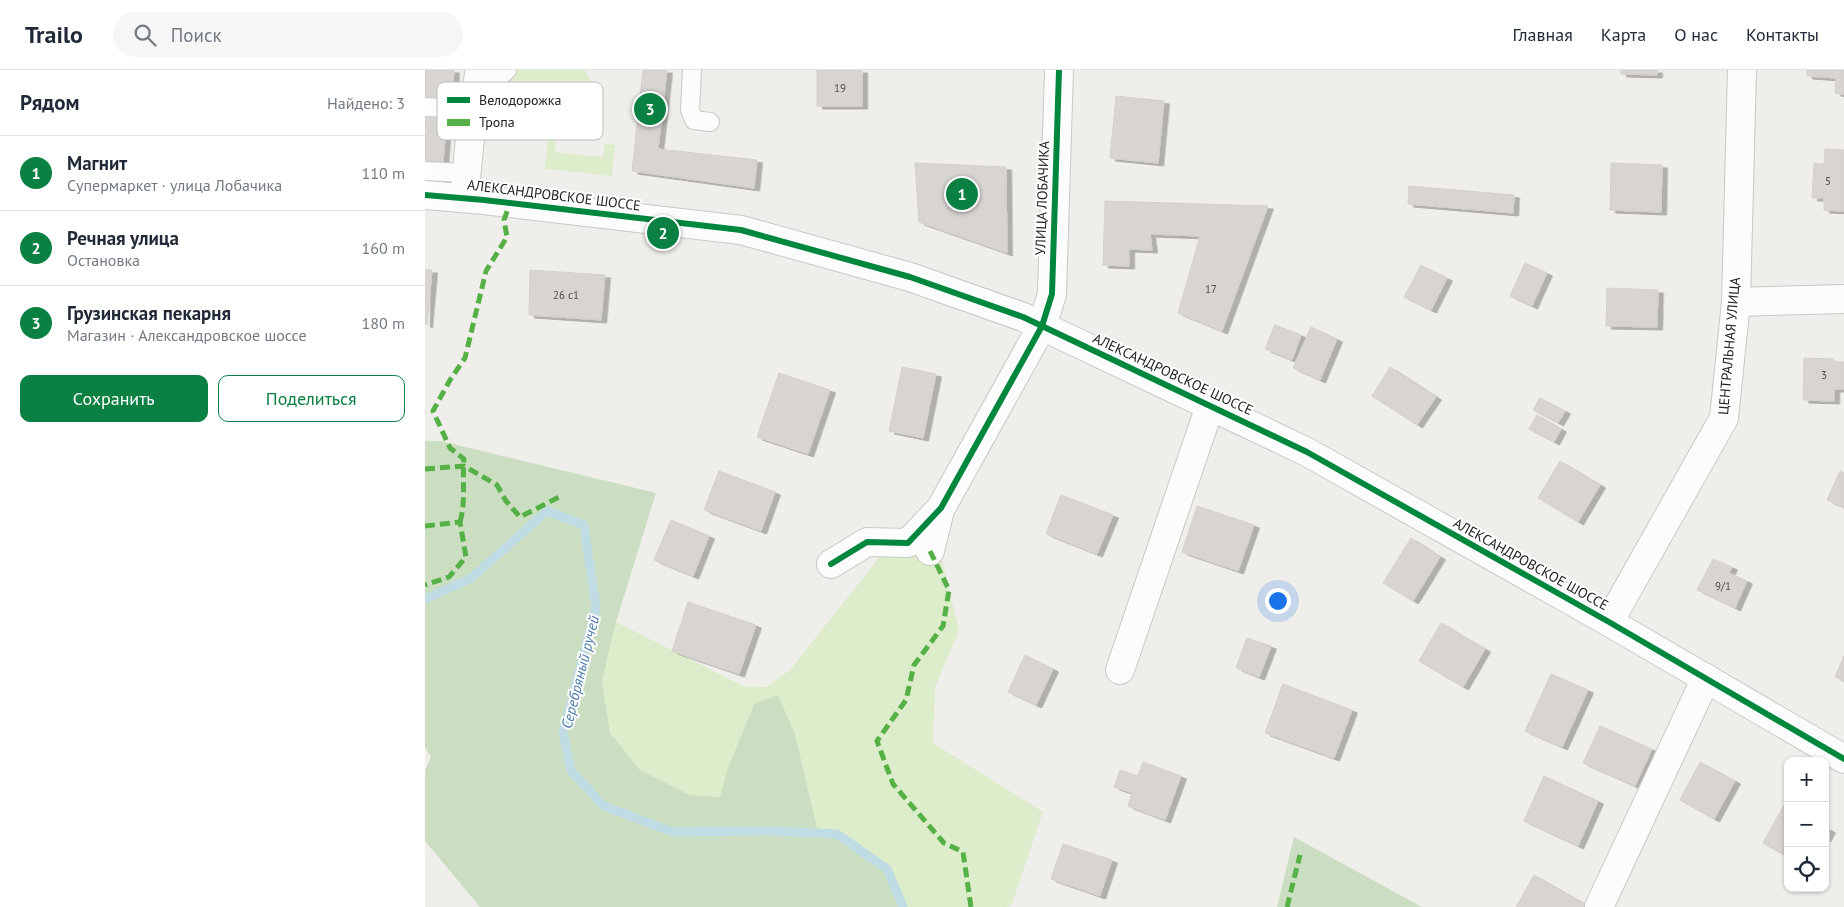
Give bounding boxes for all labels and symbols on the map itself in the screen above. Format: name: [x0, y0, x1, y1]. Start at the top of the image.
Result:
house number: 19: [834, 81, 846, 95]
legend: [437, 82, 603, 140]
pin: 3: [634, 90, 666, 128]
text: Велодорожка: [479, 91, 561, 109]
text: Тропа: [479, 113, 515, 131]
street label: УЛИЦА ЛОБАЧИКА: [1031, 140, 1053, 256]
house number: 5: [1825, 174, 1831, 188]
street label: АЛЕКСАНДРОВСКОЕ ШОССЕ: [466, 175, 642, 215]
pin: 1: [946, 175, 978, 213]
pin: 2: [647, 214, 679, 252]
street label: ЦЕНТРАЛЬНАЯ УЛИЦА: [1714, 276, 1744, 416]
house number: 17: [1205, 282, 1217, 296]
house number: 26 с1: [553, 288, 579, 302]
street label: АЛЕКСАНДРОВСКОЕ ШОССЕ: [1090, 329, 1256, 419]
house number: 3: [1821, 368, 1827, 382]
street label: АЛЕКСАНДРОВСКОЕ ШОССЕ: [1450, 514, 1612, 614]
house number: 9/1: [1715, 579, 1731, 593]
your location: [1265, 588, 1291, 614]
water label: Серебряный ручей: [557, 613, 603, 731]

